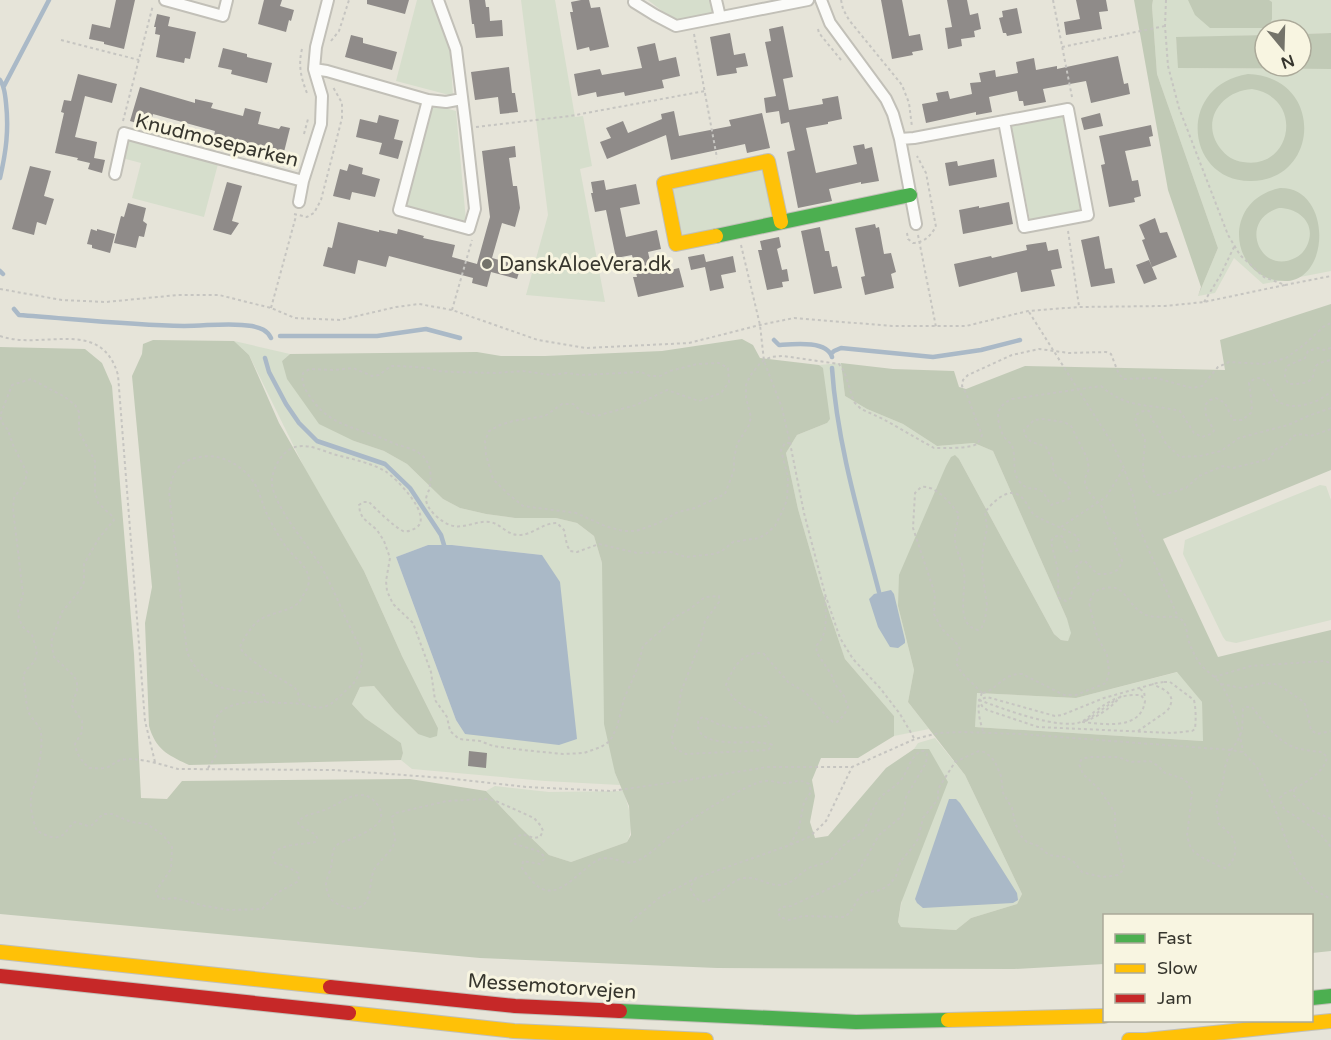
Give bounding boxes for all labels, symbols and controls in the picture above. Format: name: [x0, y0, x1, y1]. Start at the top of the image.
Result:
north arrow: [1253, 18, 1313, 78]
text: N: [1278, 50, 1297, 73]
street label: Knudmoseparken: [133, 109, 301, 173]
place label: DanskAloeVera.dk: [499, 253, 672, 277]
marker: DanskAloeVera.dk: [480, 257, 494, 271]
legend: [1103, 914, 1313, 1022]
text: Fast: [1157, 927, 1192, 949]
text: Slow: [1157, 957, 1198, 979]
street label: Messemotorvejen: [467, 969, 637, 1005]
text: Jam: [1157, 987, 1192, 1009]

